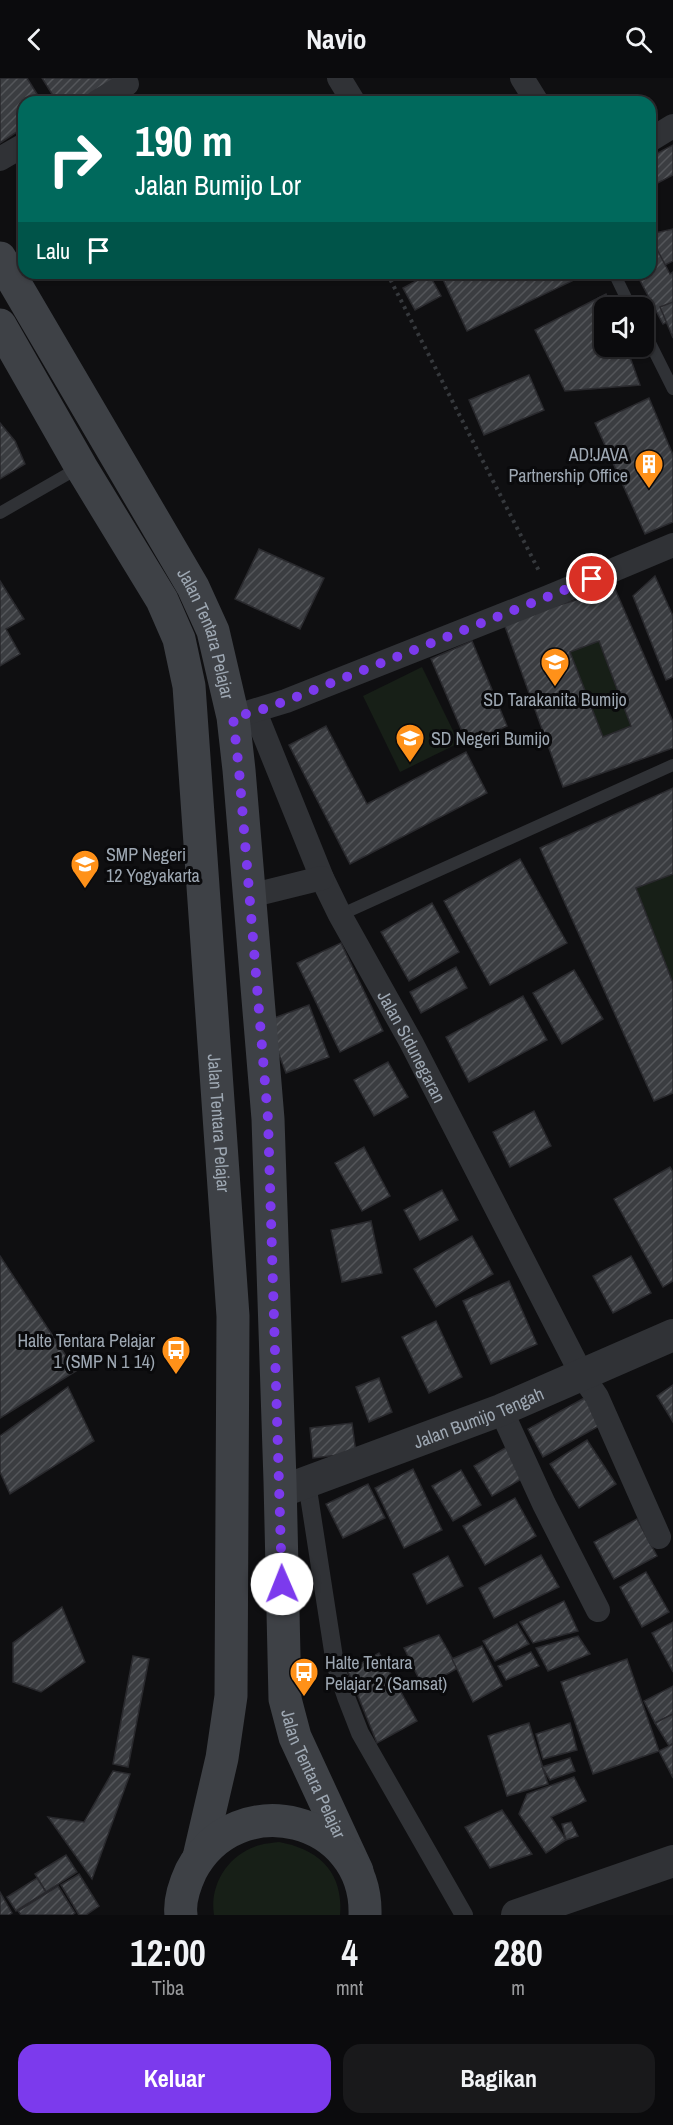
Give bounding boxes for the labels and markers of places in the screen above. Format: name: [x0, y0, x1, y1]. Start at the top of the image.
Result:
place label: AD!JAVA Partnership Office: [508, 442, 628, 488]
building icon: AD!JAVA Partnership Office: [633, 448, 665, 490]
pin: [566, 553, 617, 604]
school or university icon: SD Tarakanita Bumijo: [539, 646, 571, 688]
place label: SD Tarakanita Bumijo: [483, 687, 627, 712]
school or university icon: SD Negeri Bumijo: [394, 722, 426, 764]
place label: SD Negeri Bumijo: [431, 726, 550, 751]
place label: SMP Negeri 12 Yogyakarta: [106, 842, 200, 888]
school or university icon: SMP Negeri 12 Yogyakarta: [69, 848, 101, 890]
place label: Halte Tentara Pelajar 1 (SMP N 1 14): [17, 1328, 155, 1374]
bus stop icon: Halte Tentara Pelajar 1 (SMP N 1 14): [160, 1334, 192, 1376]
place label: Halte Tentara Pelajar 2 (Samsat): [325, 1650, 447, 1696]
bus stop icon: Halte Tentara Pelajar 2 (Samsat): [288, 1656, 320, 1698]

